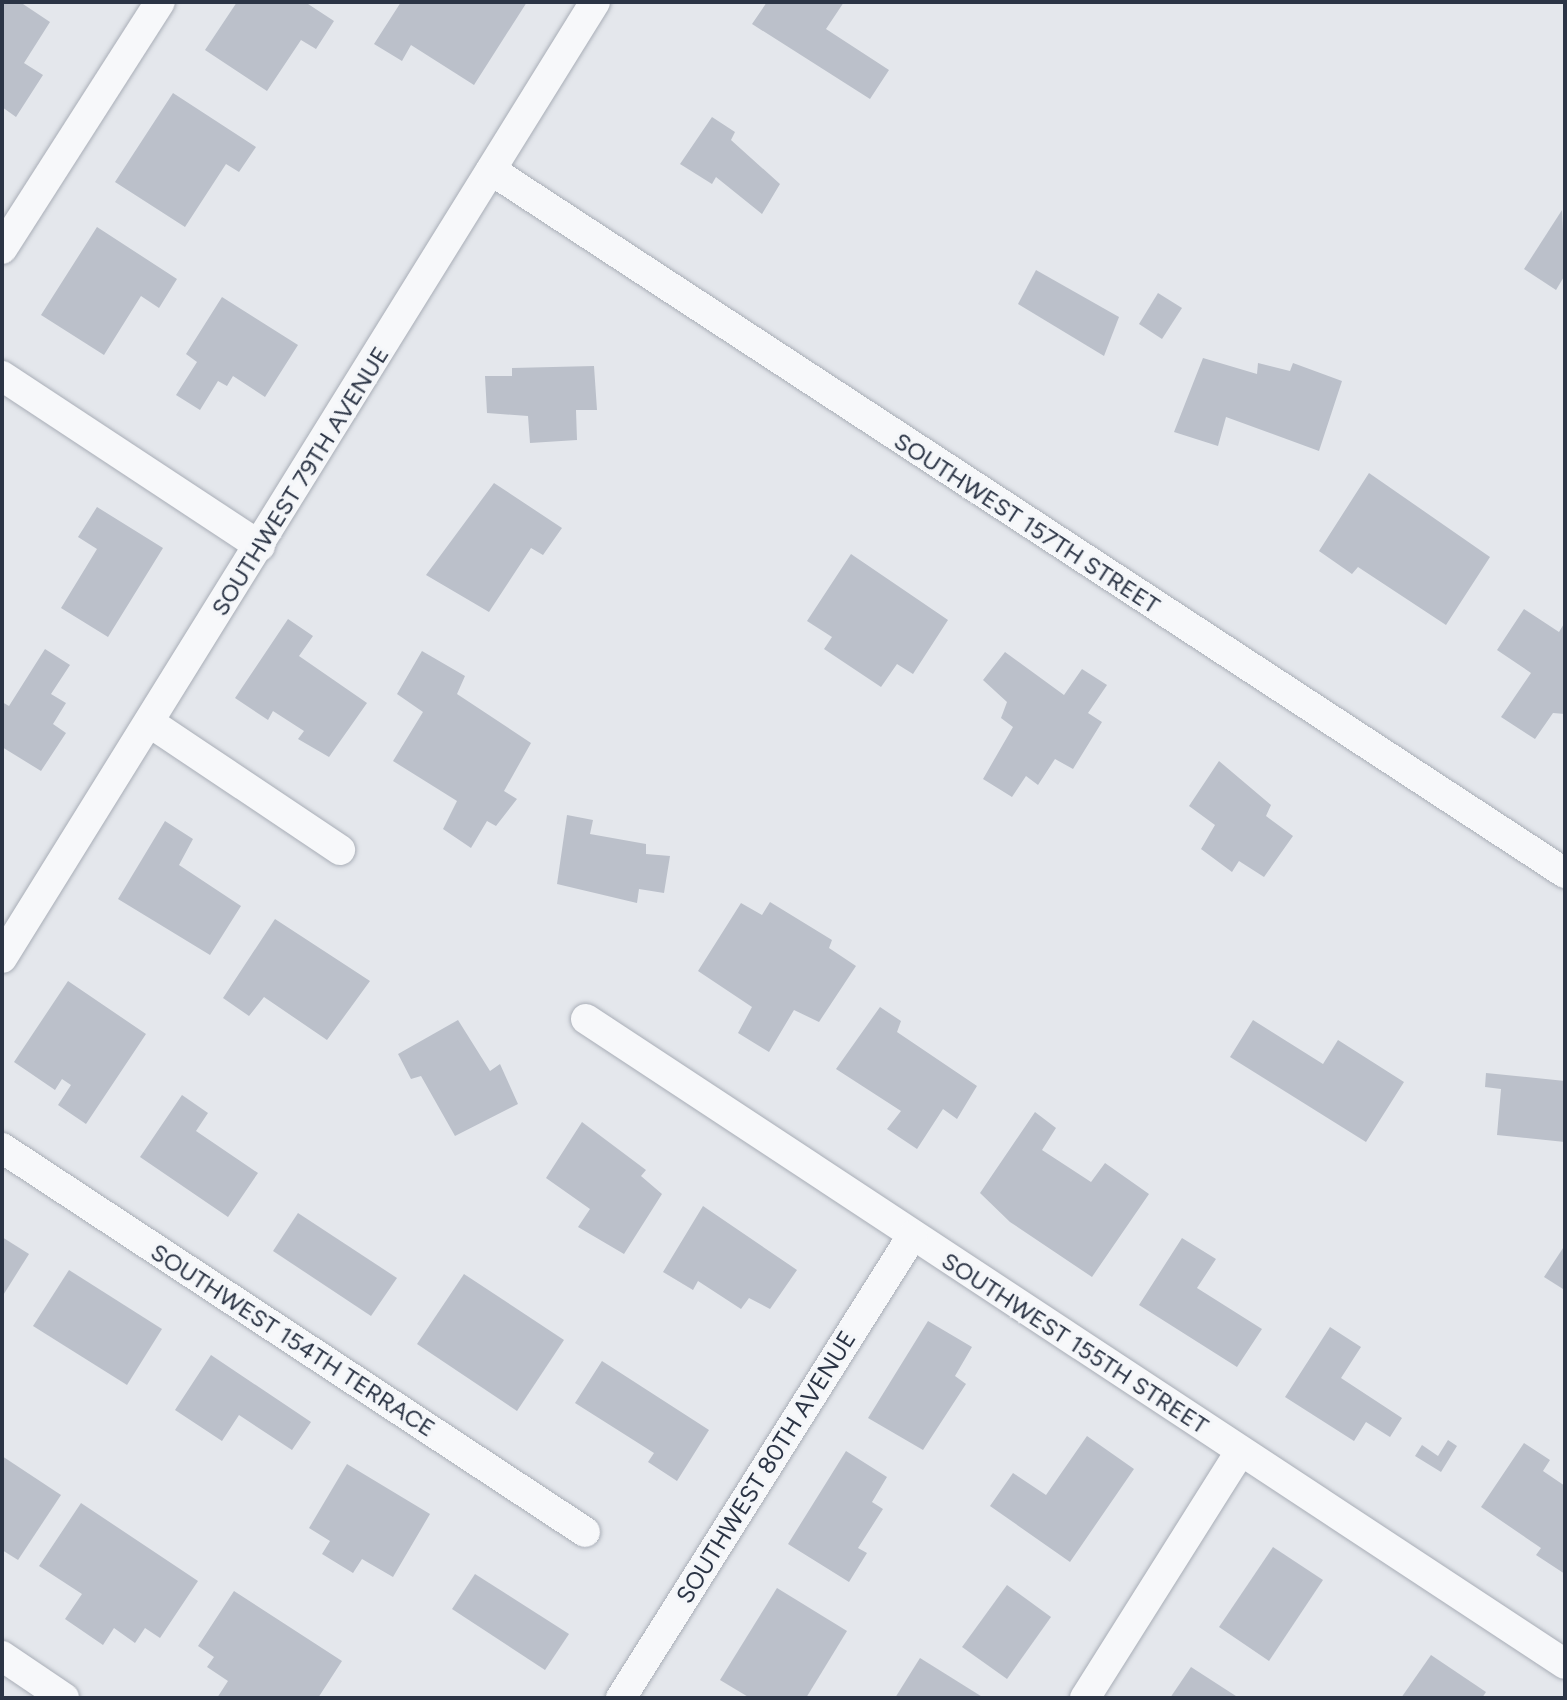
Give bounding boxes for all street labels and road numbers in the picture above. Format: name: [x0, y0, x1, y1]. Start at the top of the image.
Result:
street label: SOUTHWEST 79TH AVENUE: [205, 341, 395, 621]
street label: SOUTHWEST 157TH STREET: [889, 426, 1165, 620]
street label: SOUTHWEST 154TH TERRACE: [145, 1237, 441, 1443]
street label: SOUTHWEST 155TH STREET: [936, 1246, 1214, 1440]
street label: SOUTHWEST 80TH AVENUE: [670, 1326, 862, 1608]

